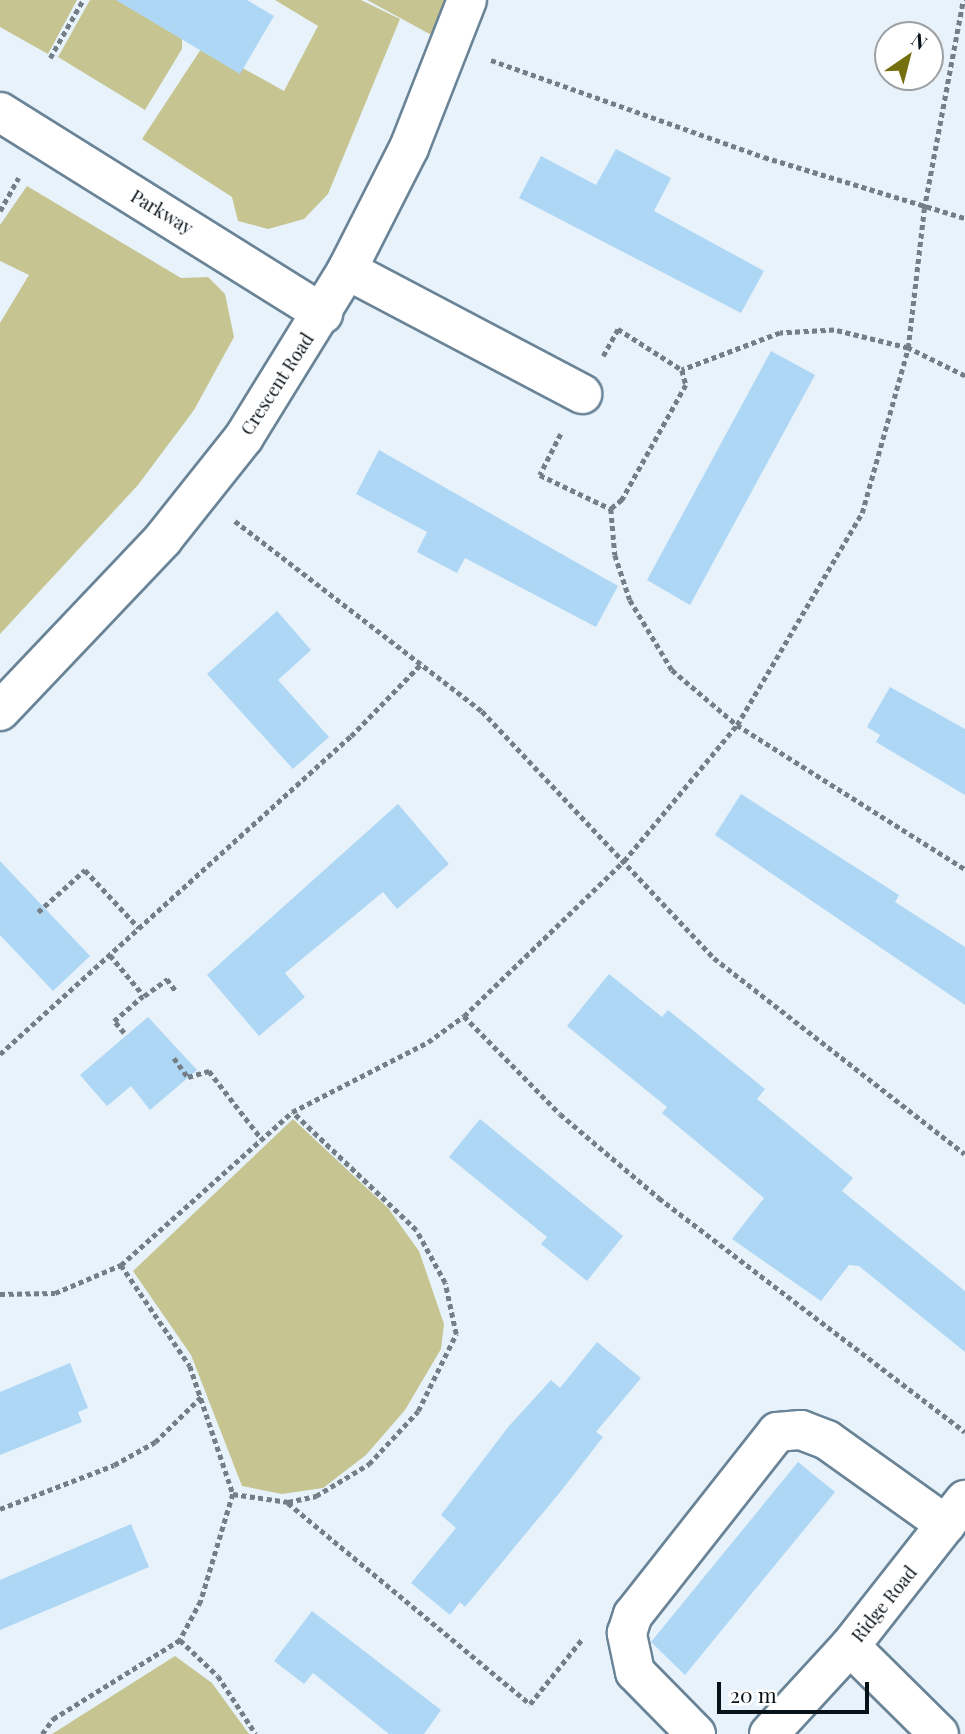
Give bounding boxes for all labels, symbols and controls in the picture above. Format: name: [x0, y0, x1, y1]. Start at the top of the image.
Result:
north arrow: [874, 21, 944, 91]
text: N: [907, 26, 933, 55]
street label: Parkway: [127, 185, 197, 239]
street label: Crescent Road: [236, 329, 318, 439]
street label: Ridge Road: [847, 1562, 921, 1646]
scale bar: [720, 1668, 872, 1712]
text: 20 m: [730, 1680, 777, 1708]

